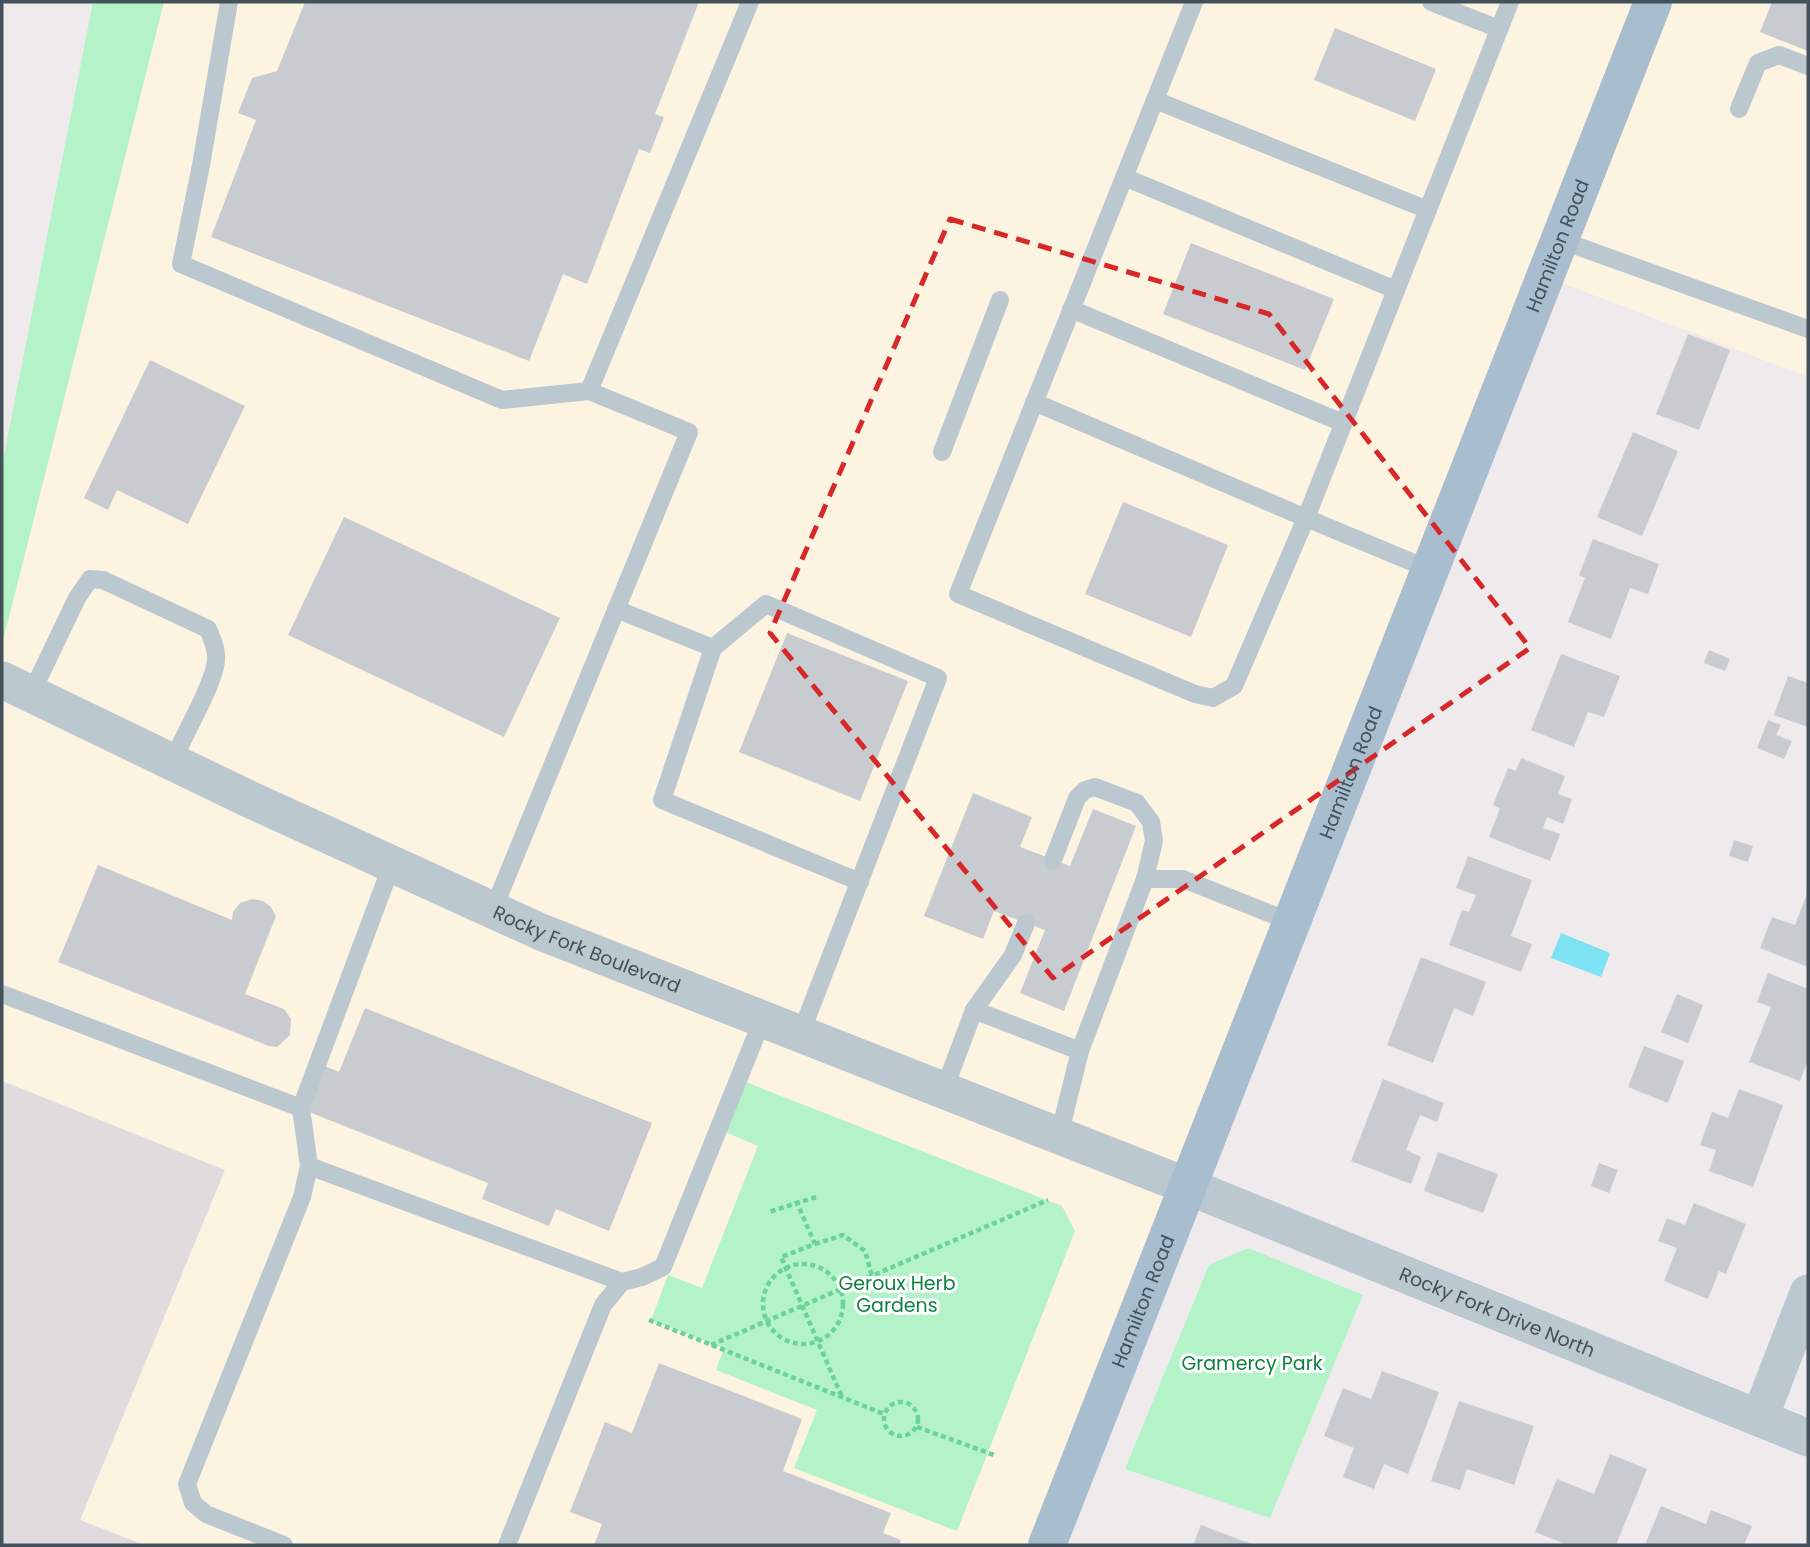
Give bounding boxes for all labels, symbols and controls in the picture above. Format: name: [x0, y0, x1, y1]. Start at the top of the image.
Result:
street label: Hamilton Road: [1519, 175, 1596, 316]
street label: Hamilton Road: [1313, 702, 1389, 843]
street label: Rocky Fork Boulevard: [489, 899, 685, 1000]
street label: Hamilton Road: [1105, 1231, 1182, 1372]
street label: Rocky Fork Drive North: [1395, 1261, 1599, 1364]
park label: Geroux Herb Gardens: [838, 1270, 956, 1319]
park label: Gramercy Park: [1181, 1350, 1323, 1377]

